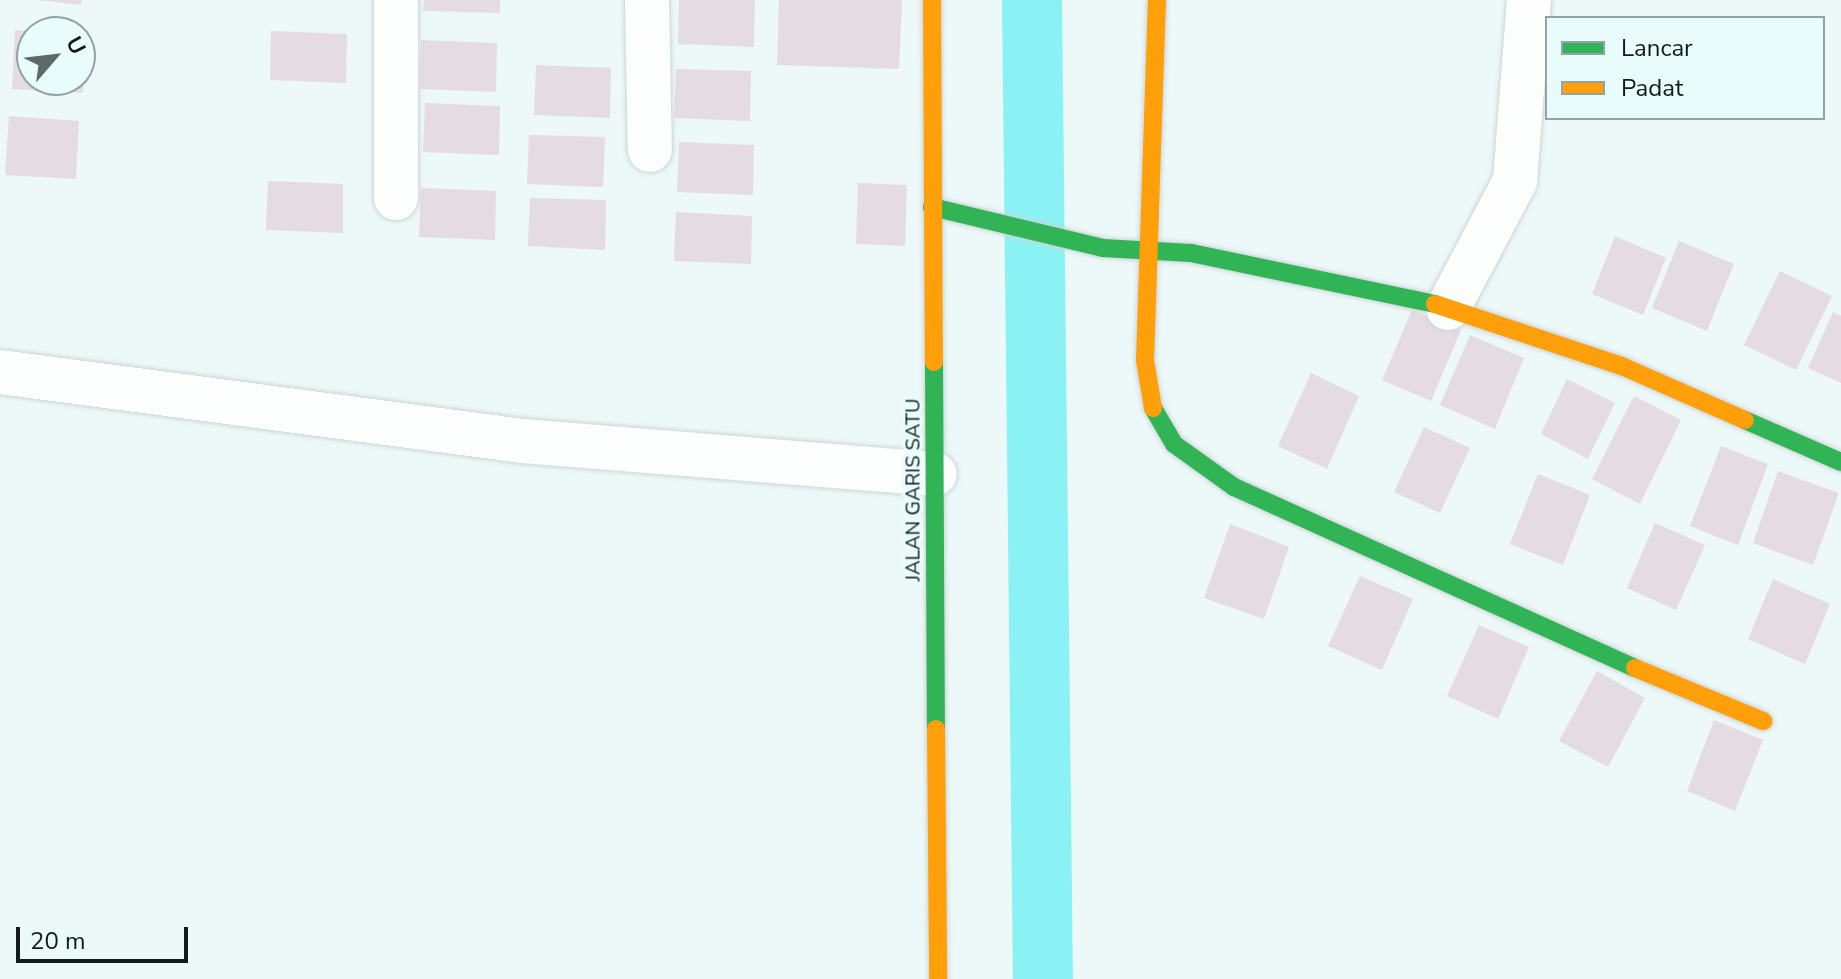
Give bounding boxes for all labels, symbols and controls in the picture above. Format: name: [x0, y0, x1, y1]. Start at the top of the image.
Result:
north arrow: [16, 16, 96, 96]
legend: [1545, 16, 1825, 120]
text: U: [58, 31, 92, 60]
text: Lancar: [1621, 32, 1693, 64]
text: Padat: [1621, 72, 1683, 104]
street label: JALAN GARIS SATU: [901, 399, 925, 581]
scale bar: [20, 911, 192, 961]
text: 20 m: [30, 925, 86, 957]

